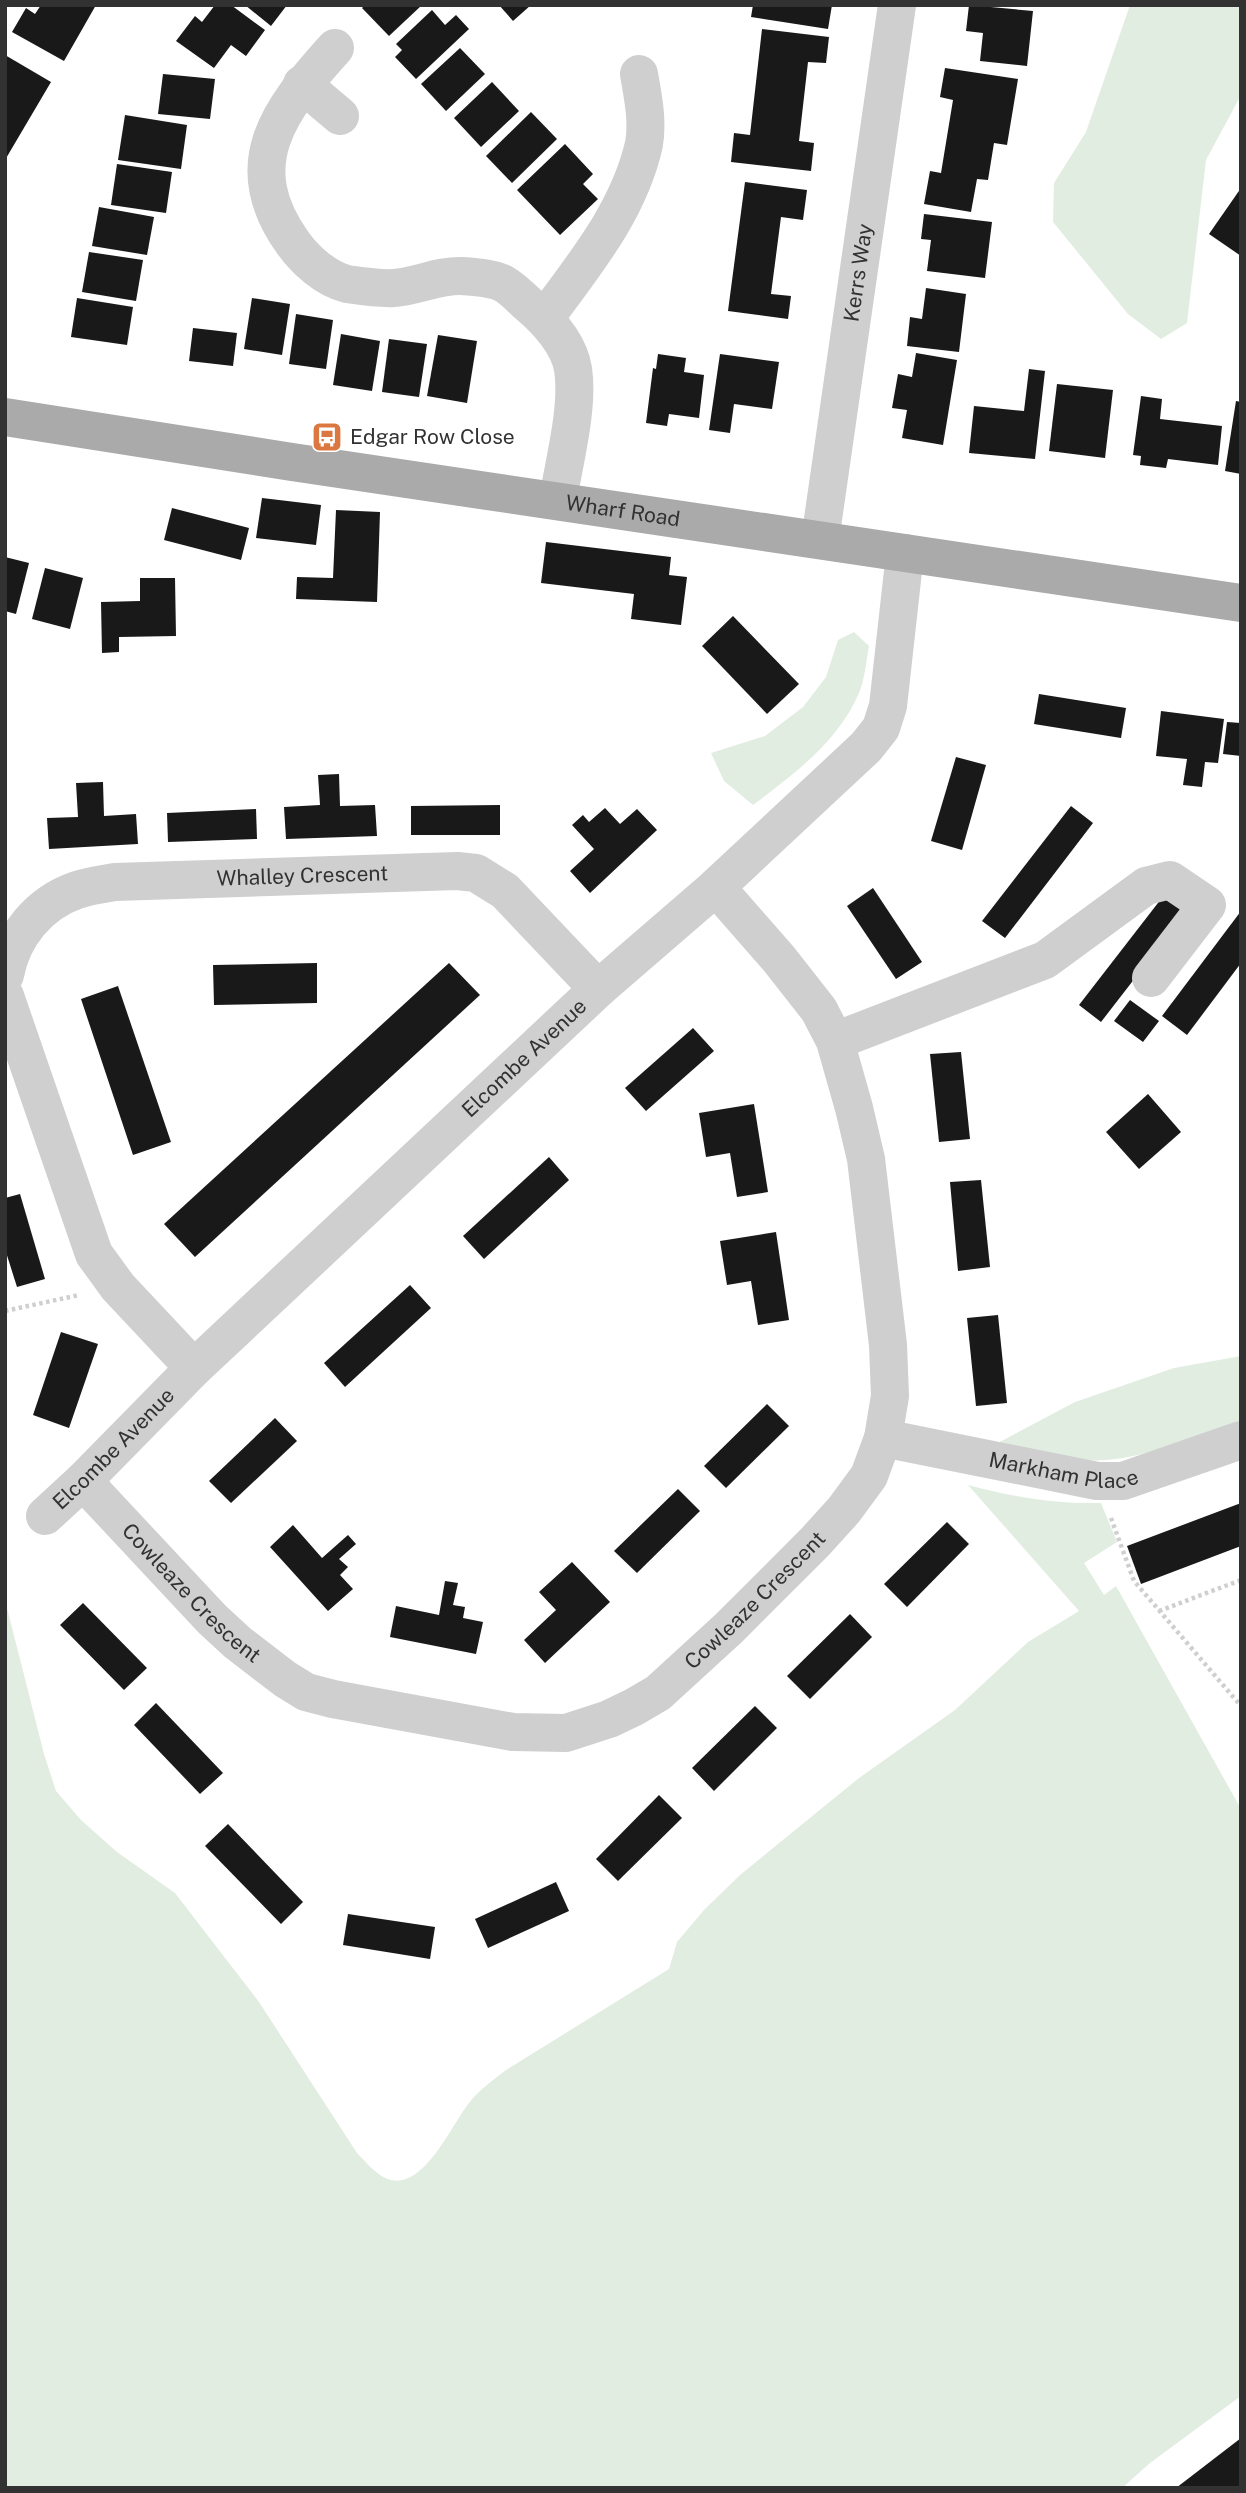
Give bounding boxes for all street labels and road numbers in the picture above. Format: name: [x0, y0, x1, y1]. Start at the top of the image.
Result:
street label: Kerrs Way: [839, 222, 877, 323]
street label: Wharf Road: [564, 490, 682, 532]
street label: Whalley Crescent: [216, 860, 389, 891]
street label: Elcombe Avenue: [457, 993, 591, 1122]
street label: Elcombe Avenue: [47, 1383, 179, 1515]
street label: Markham Place: [987, 1447, 1142, 1493]
street label: Cowleaze Crescent: [117, 1518, 266, 1668]
street label: Cowleaze Crescent: [679, 1526, 830, 1674]

